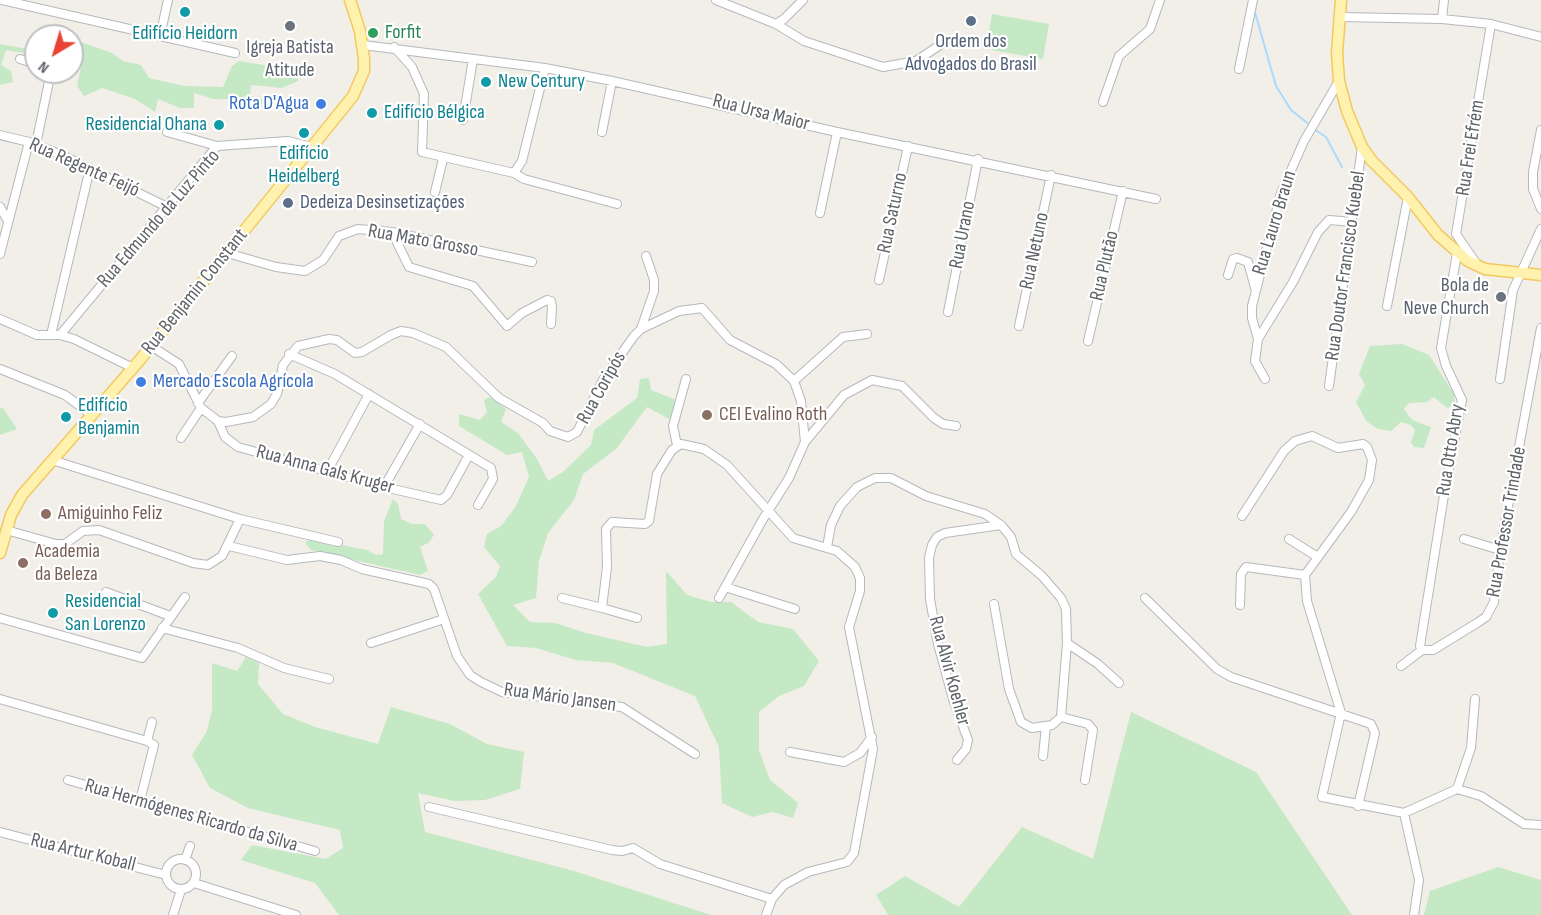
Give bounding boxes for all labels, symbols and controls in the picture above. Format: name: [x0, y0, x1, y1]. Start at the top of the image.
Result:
marker: Edifício Heidorn: [178, 5, 192, 19]
marker: Ordem dos Advogados do Brasil: [964, 14, 978, 28]
marker: Igreja Batista Atitude: [283, 19, 297, 33]
place label: Forfit: [385, 21, 421, 45]
place label: Edifício Heidorn: [132, 22, 238, 46]
north arrow: [24, 24, 84, 84]
marker: Forfit: [366, 26, 380, 40]
place label: Ordem dos Advogados do Brasil: [905, 30, 1037, 77]
place label: Igreja Batista Atitude: [246, 36, 334, 83]
text: N: [35, 57, 53, 77]
place label: New Century: [498, 70, 585, 94]
marker: New Century: [479, 75, 493, 89]
street label: Rua Ursa Maior: [710, 89, 812, 137]
place label: Rota D'Agua: [229, 92, 309, 116]
marker: Rota D'Agua: [314, 97, 328, 111]
street label: Rua Frei Efrém: [1452, 98, 1490, 198]
place label: Edifício Bélgica: [384, 101, 485, 125]
marker: Edifício Bélgica: [365, 106, 379, 120]
place label: Residencial Ohana: [85, 113, 207, 137]
marker: Residencial Ohana: [212, 118, 226, 132]
marker: Edifício Heidelberg: [297, 126, 311, 140]
street label: Rua Regente Feijó: [25, 133, 143, 203]
place label: Edifício Heidelberg: [268, 142, 340, 189]
street label: Rua Edmundo da Luz Pinto: [93, 145, 225, 293]
street label: Rua Lauro Braun: [1248, 168, 1302, 278]
street label: Rua Saturno: [873, 170, 913, 256]
street label: Rua Doutor Francisco Kuebel: [1321, 170, 1371, 362]
place label: Dedeiza Desinsetizações: [300, 191, 465, 215]
marker: Dedeiza Desinsetizações: [281, 196, 295, 210]
street label: Rua Urano: [945, 199, 981, 271]
street label: Rua Netuno: [1015, 210, 1055, 292]
street label: Rua Mato Grosso: [366, 219, 480, 263]
street label: Rua Benjamin Constant: [137, 224, 253, 360]
street label: Rua Plutão: [1085, 229, 1125, 303]
place label: Bola de Neve Church: [1404, 274, 1489, 321]
marker: Bola de Neve Church: [1494, 290, 1508, 304]
street label: Rua Coripós: [572, 347, 632, 429]
place label: Mercado Escola Agrícola: [153, 370, 314, 394]
marker: Mercado Escola Agrícola: [134, 375, 148, 389]
place label: Edifício Benjamin: [78, 394, 140, 441]
street label: Rua Otto Abry: [1432, 402, 1470, 498]
place label: CEI Evalino Roth: [719, 403, 827, 427]
marker: CEI Evalino Roth: [700, 408, 714, 422]
marker: Edifício Benjamin: [59, 410, 73, 424]
street label: Rua Anna Gals Kruger: [253, 440, 397, 500]
street label: Rua Professor Trindade: [1482, 445, 1532, 599]
place label: Amiguinho Feliz: [58, 502, 163, 526]
marker: Amiguinho Feliz: [39, 507, 53, 521]
place label: Academia da Beleza: [35, 540, 100, 587]
marker: Academia da Beleza: [16, 556, 30, 570]
place label: Residencial San Lorenzo: [65, 590, 146, 637]
marker: Residencial San Lorenzo: [46, 606, 60, 620]
street label: Rua Alvir Koehler: [923, 614, 975, 728]
street label: Rua Mário Jansen: [502, 678, 618, 718]
street label: Rua Hermógenes Ricardo da Silva: [82, 774, 300, 858]
street label: Rua Artur Koball: [28, 828, 138, 878]

